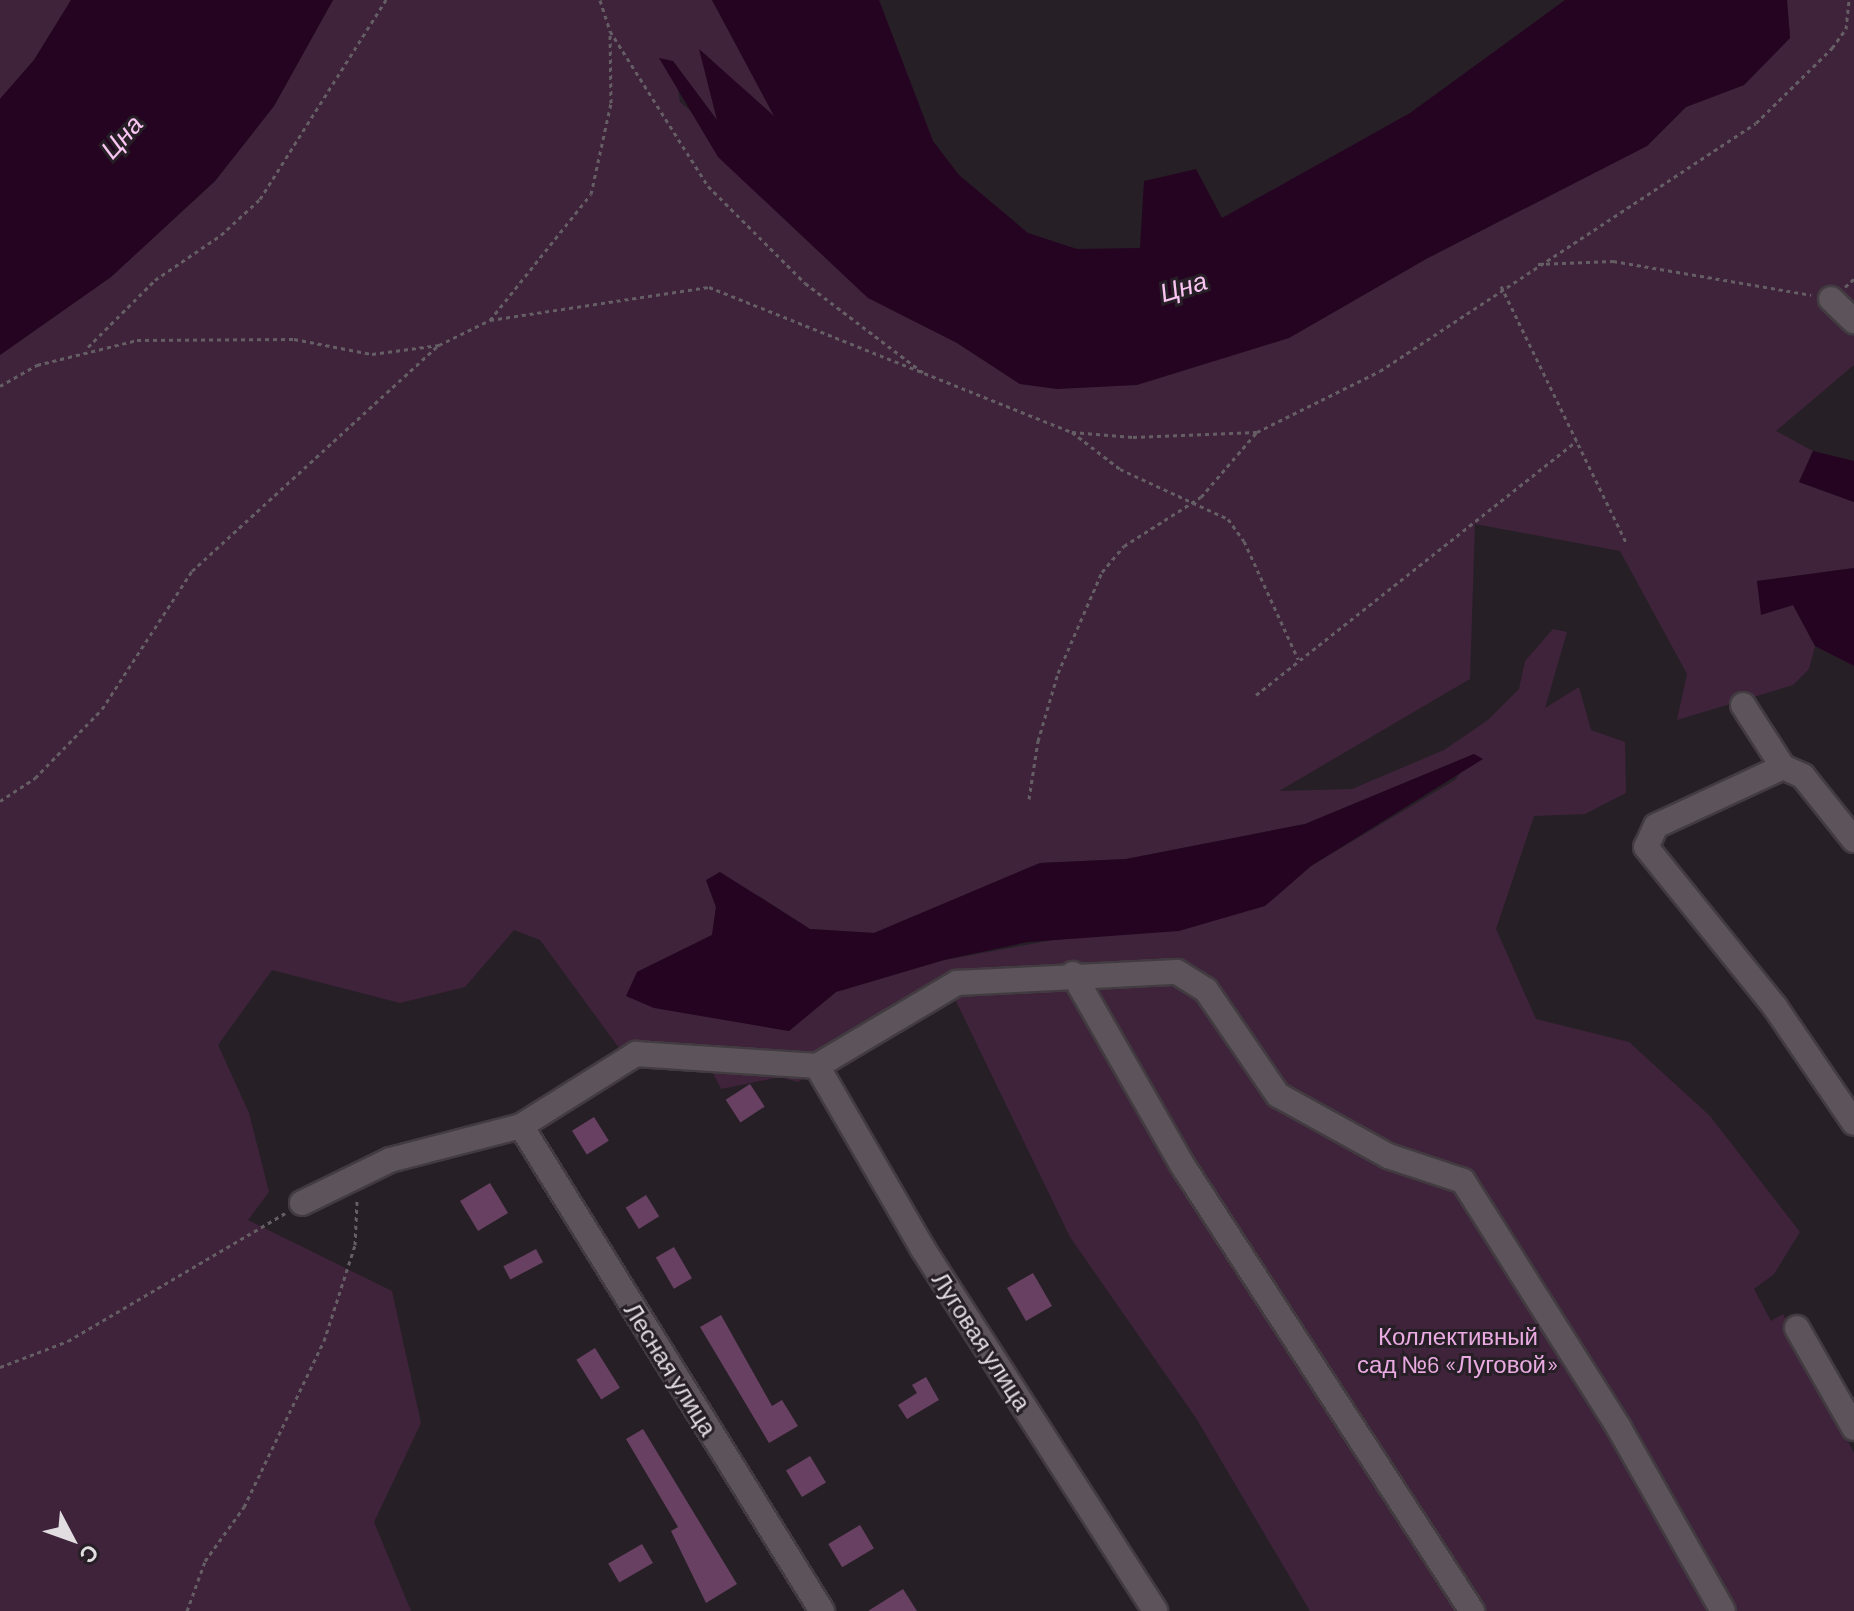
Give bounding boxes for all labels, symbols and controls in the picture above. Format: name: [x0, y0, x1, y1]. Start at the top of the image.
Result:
water label: Цна: [93, 108, 149, 164]
water label: Цна: [1156, 264, 1210, 308]
street label: Луговая улица: [927, 1266, 1037, 1416]
street label: Лесная улица: [619, 1297, 723, 1441]
park label: Коллективный сад №6 «Луговой»: [1357, 1322, 1559, 1378]
north arrow: [32, 1499, 112, 1579]
text: С: [75, 1540, 105, 1569]

